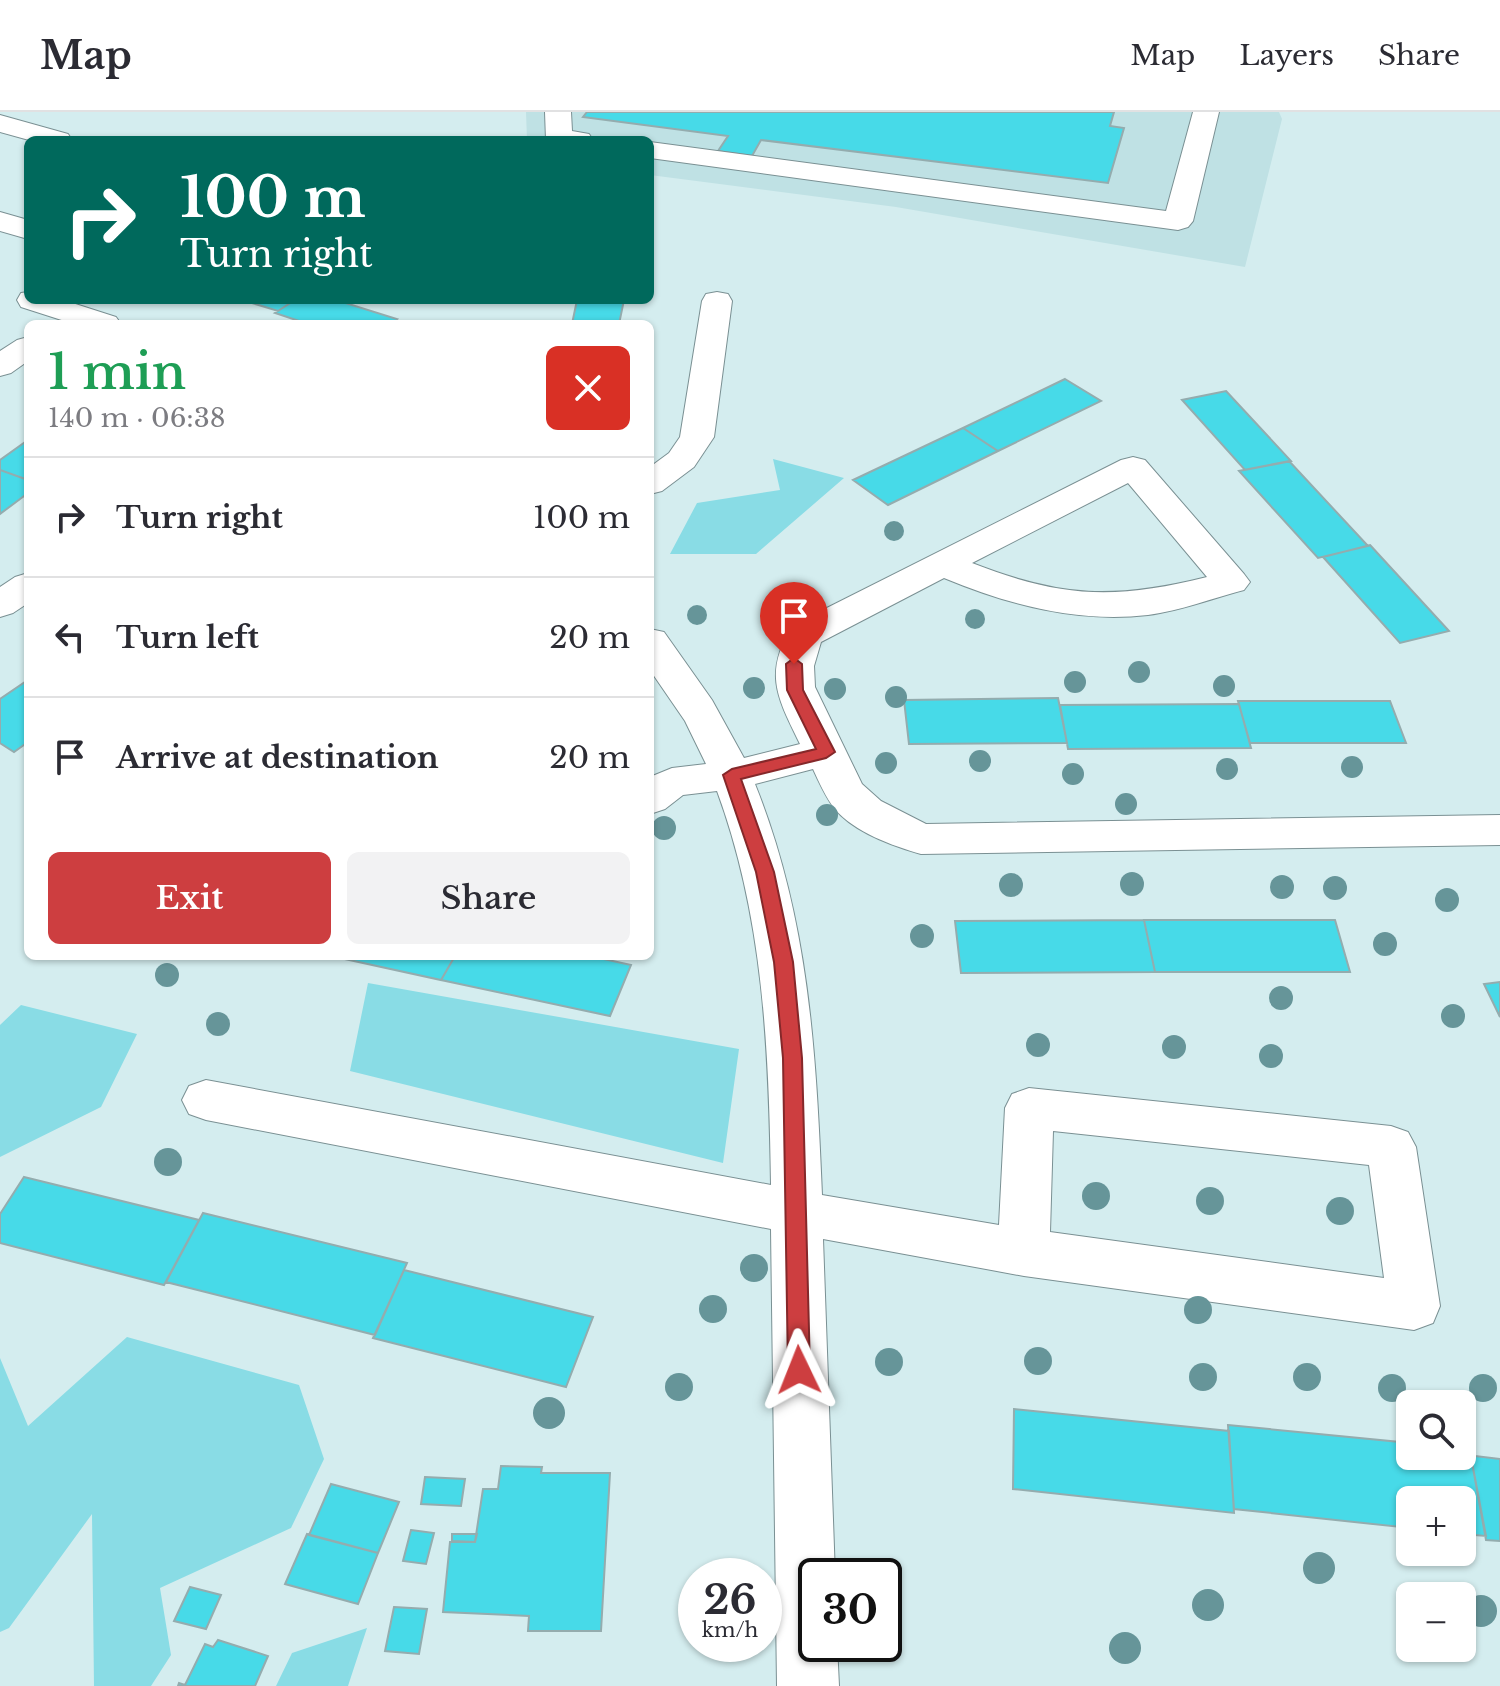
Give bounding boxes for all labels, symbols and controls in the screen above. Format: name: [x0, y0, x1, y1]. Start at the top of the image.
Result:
text: Map: [40, 32, 132, 79]
text: Map: [1130, 38, 1195, 73]
text: Layers: [1239, 38, 1334, 73]
text: Share: [1378, 38, 1460, 73]
text: 100 m: [180, 163, 366, 232]
icon: right: [48, 168, 152, 272]
text: Turn right: [180, 232, 373, 277]
text: 1 min: [48, 342, 186, 402]
button: close: [546, 346, 630, 430]
text: 140 m · 06:38: [48, 402, 226, 434]
icon: right: [48, 495, 92, 539]
text: Turn right: [116, 499, 283, 536]
text: 100 m: [533, 499, 630, 536]
pin: [760, 582, 828, 664]
icon: arrive: [772, 594, 816, 638]
icon: left: [48, 615, 92, 659]
text: Turn left: [116, 619, 259, 656]
text: 20 m: [549, 619, 630, 656]
icon: arrive: [48, 735, 92, 779]
text: Arrive at destination: [116, 739, 439, 776]
text: 20 m: [549, 739, 630, 776]
button: Exit: [48, 852, 331, 944]
button: Share: [347, 852, 630, 944]
position arrow: [757, 1328, 841, 1412]
map controls: [1396, 1390, 1476, 1662]
button: search: [1396, 1390, 1476, 1470]
button: +: [1396, 1486, 1476, 1566]
speed limit sign: 30: [798, 1558, 902, 1662]
text: 26: [704, 1575, 757, 1625]
button: −: [1396, 1582, 1476, 1662]
text: km/h: [702, 1618, 758, 1642]

